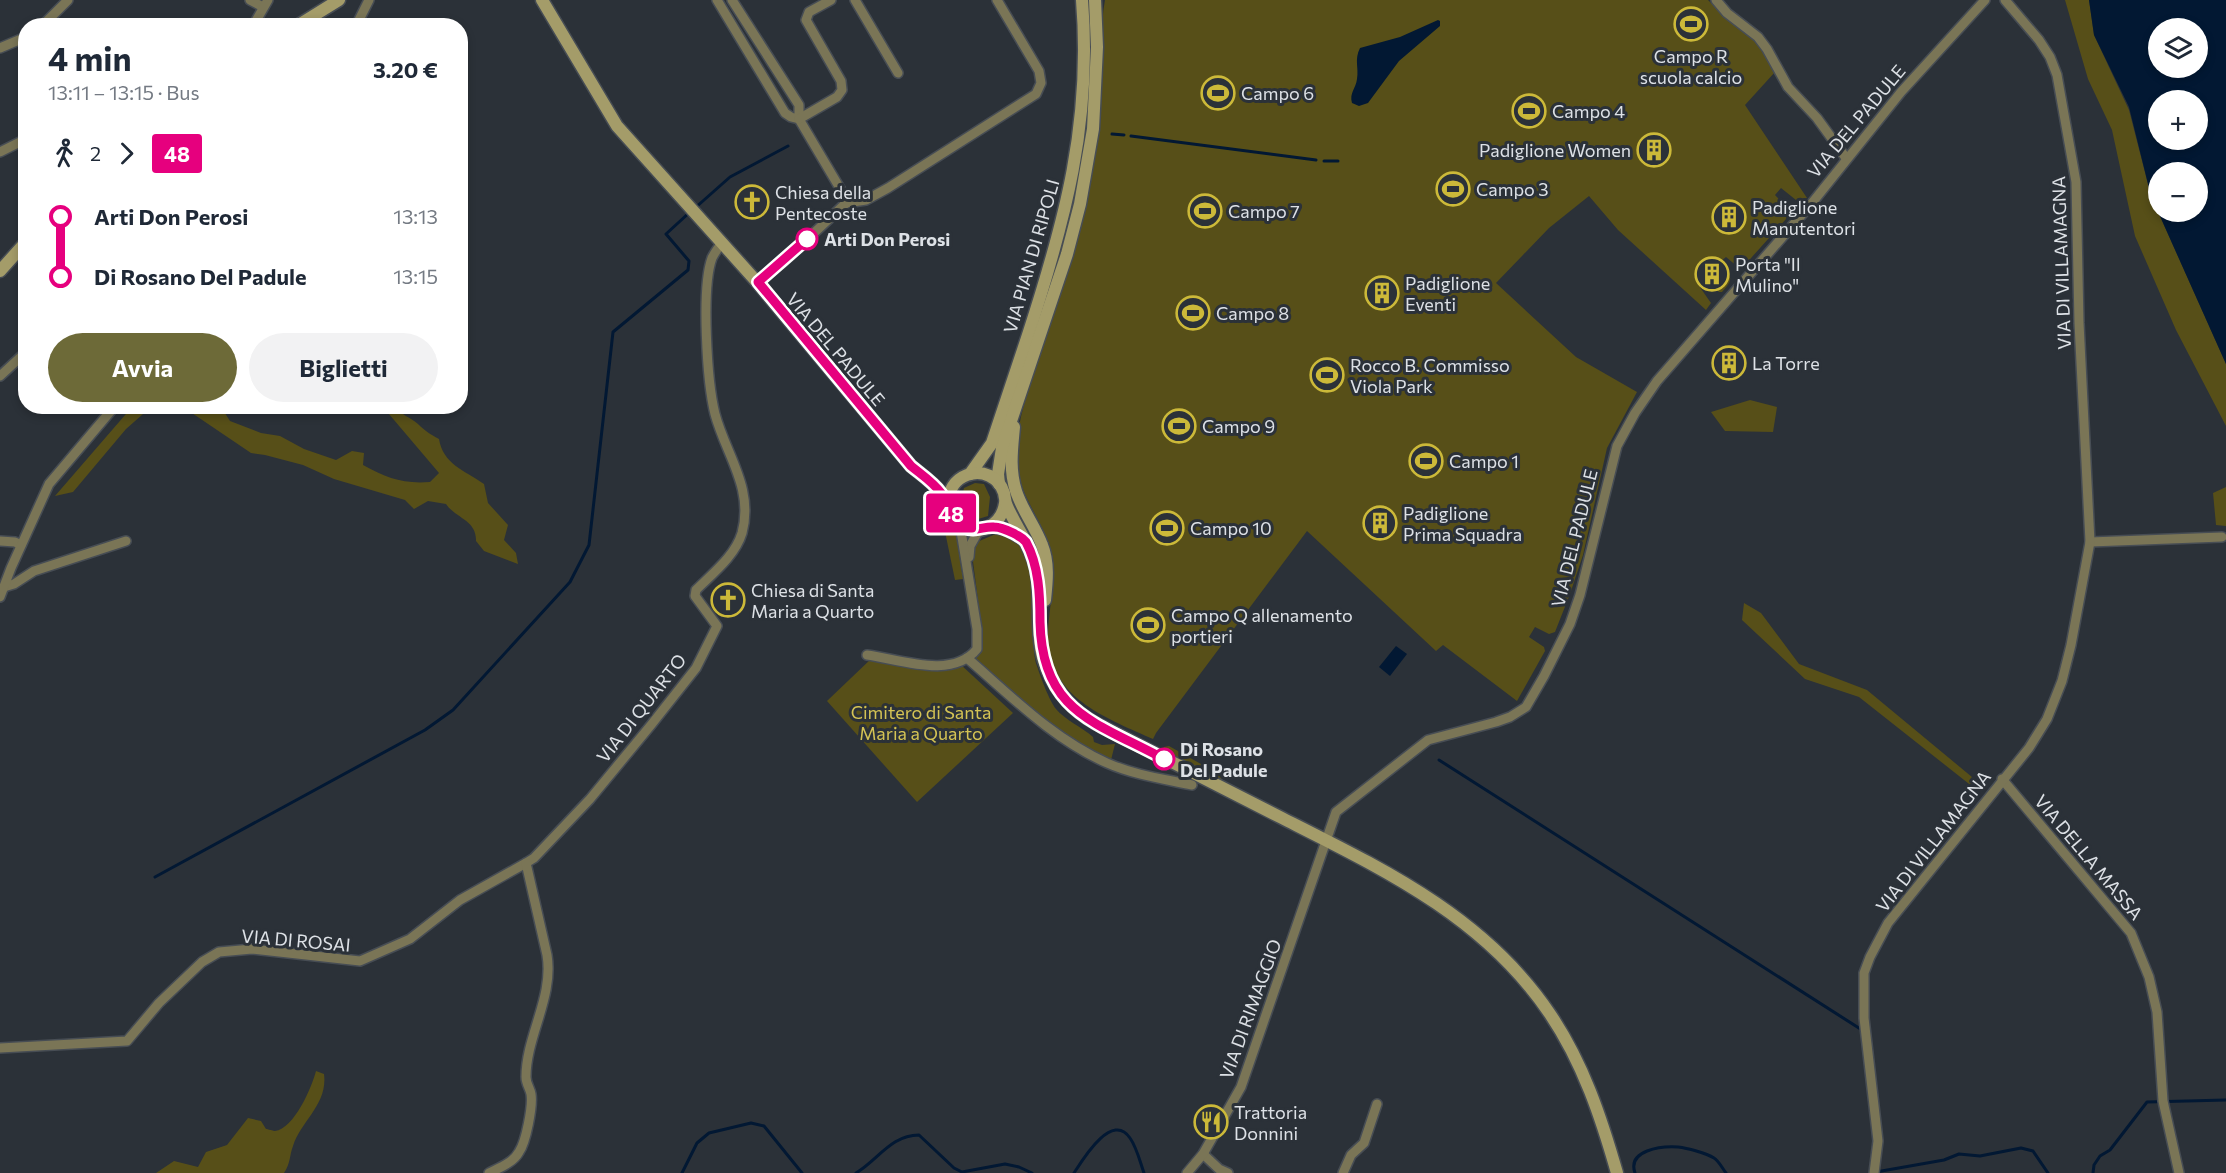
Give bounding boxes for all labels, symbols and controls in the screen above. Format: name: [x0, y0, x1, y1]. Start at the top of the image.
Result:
sports icon: Campo R scuola calcio: [1673, 6, 1709, 42]
map controls: [2148, 18, 2208, 222]
button: layers: [2148, 18, 2208, 78]
text: 4 min: [48, 37, 132, 78]
place label: Campo R scuola calcio: [1640, 45, 1742, 88]
text: 3.20 €: [373, 56, 438, 83]
street label: VIA DEL PADULE: [1802, 60, 1910, 182]
sports icon: Campo 6: [1200, 75, 1236, 111]
text: 13:11 – 13:15 · Bus: [48, 80, 200, 104]
place label: Campo 6: [1241, 82, 1314, 104]
button: +: [2148, 90, 2208, 150]
sports icon: Campo 4: [1511, 93, 1547, 129]
place label: Campo 4: [1552, 100, 1625, 122]
building icon: Padiglione Women: [1636, 132, 1672, 168]
icon: walk: [48, 137, 81, 170]
icon: forward: [110, 137, 143, 170]
place label: Padiglione Women: [1479, 139, 1631, 161]
text: 2: [90, 141, 101, 165]
text: 48: [164, 141, 190, 166]
button: −: [2148, 162, 2208, 222]
sports icon: Campo 3: [1435, 171, 1471, 207]
street label: VIA PIAN DI RIPOLI: [998, 176, 1064, 336]
street label: VIA DI VILLAMAGNA: [2047, 176, 2075, 350]
place label: Campo 3: [1476, 178, 1549, 200]
place label: Chiesa della Pentecoste: [775, 181, 871, 224]
church icon: Chiesa della Pentecoste: [734, 184, 770, 220]
sports icon: Campo 7: [1187, 193, 1223, 229]
place label: Padiglione Manutentori: [1752, 196, 1856, 239]
building icon: Padiglione Manutentori: [1711, 199, 1747, 235]
place label: Campo 7: [1228, 200, 1300, 222]
text: Arti Don Perosi: [94, 203, 248, 230]
text: 13:13: [393, 204, 438, 228]
marker: Arti Don Perosi: [796, 228, 818, 250]
place label: Arti Don Perosi: [824, 228, 950, 250]
place label: Porta "Il Mulino": [1735, 253, 1800, 296]
building icon: Porta "Il Mulino": [1694, 256, 1730, 292]
text: Di Rosano Del Padule: [94, 263, 307, 290]
text: 13:15: [393, 264, 438, 288]
place label: Padiglione Eventi: [1405, 272, 1490, 315]
building icon: Padiglione Eventi: [1364, 275, 1400, 311]
street label: VIA DEL PADULE: [782, 288, 890, 410]
sports icon: Campo 8: [1175, 295, 1211, 331]
place label: Campo 8: [1216, 302, 1289, 324]
button: Avvia: [48, 333, 237, 402]
button: Biglietti: [249, 333, 438, 402]
building icon: La Torre: [1711, 345, 1747, 381]
place label: La Torre: [1752, 352, 1820, 374]
place label: Rocco B. Commisso Viola Park: [1350, 354, 1510, 397]
sports icon: Rocco B. Commisso Viola Park: [1309, 357, 1345, 393]
sports icon: Campo 9: [1161, 408, 1197, 444]
place label: Campo 9: [1202, 415, 1275, 437]
sports icon: Campo 1: [1408, 443, 1444, 479]
place label: Campo 1: [1449, 450, 1519, 472]
street label: VIA DEL PADULE: [1546, 467, 1602, 609]
line badge: 48: [924, 494, 978, 532]
text: 48: [938, 501, 964, 526]
place label: Padiglione Prima Squadra: [1403, 502, 1522, 545]
building icon: Padiglione Prima Squadra: [1362, 505, 1398, 541]
sports icon: Campo 10: [1149, 510, 1185, 546]
place label: Campo 10: [1190, 517, 1272, 539]
place label: Chiesa di Santa Maria a Quarto: [751, 579, 874, 622]
church icon: Chiesa di Santa Maria a Quarto: [710, 582, 746, 618]
place label: Campo Q allenamento portieri: [1171, 604, 1353, 647]
sports icon: Campo Q allenamento portieri: [1130, 607, 1166, 643]
street label: VIA DI QUARTO: [592, 649, 690, 767]
park label: Cimitero di Santa Maria a Quarto: [851, 701, 991, 744]
place label: Di Rosano Del Padule: [1180, 738, 1267, 781]
marker: Di Rosano Del Padule: [1153, 748, 1175, 770]
street label: VIA DI VILLAMAGNA: [1871, 766, 1995, 916]
street label: VIA DELLA MASSA: [2030, 790, 2148, 924]
street label: VIA DI ROSAI: [240, 924, 352, 956]
street label: VIA DI RIMAGGIO: [1214, 936, 1286, 1082]
place label: Trattoria Donnini: [1234, 1101, 1307, 1144]
restaurant icon: Trattoria Donnini: [1193, 1104, 1229, 1140]

